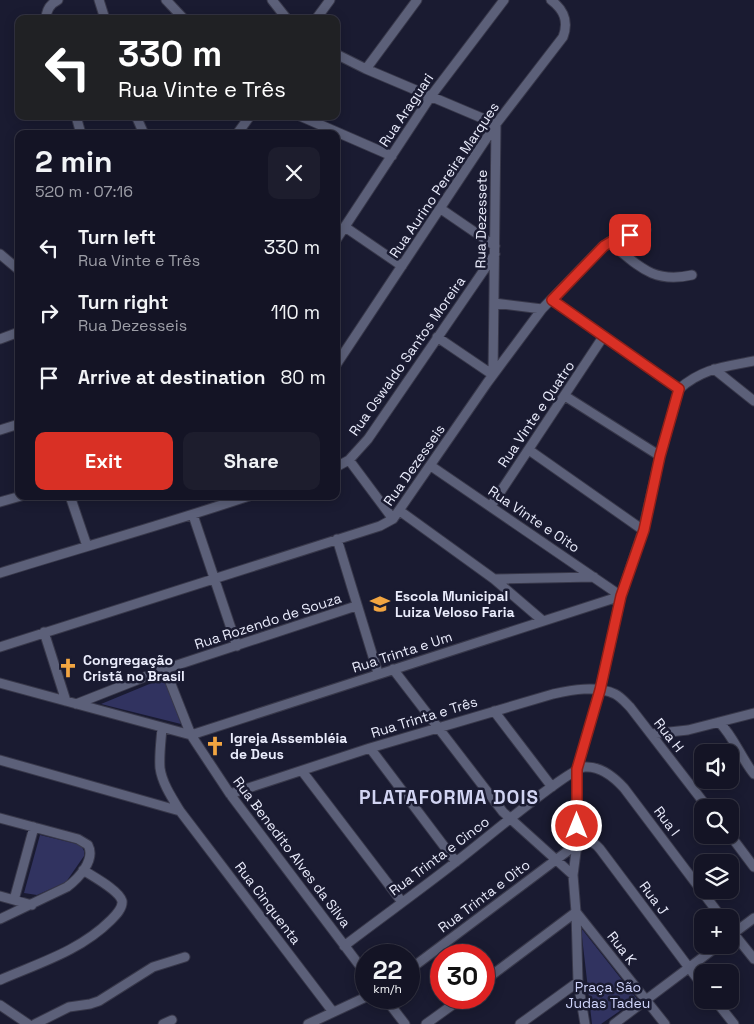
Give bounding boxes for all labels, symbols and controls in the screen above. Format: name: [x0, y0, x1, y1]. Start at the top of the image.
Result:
text: 330 m: [118, 32, 222, 76]
icon: left: [35, 35, 100, 100]
street label: Rua Araguari: [375, 70, 437, 150]
text: Rua Vinte e Três: [118, 75, 286, 103]
street label: Rua Aurino Pereira Marques: [385, 99, 503, 261]
text: 2 min: [35, 142, 113, 181]
button: close: [268, 147, 320, 199]
street label: Rua Dezessete: [471, 169, 491, 269]
text: 520 m · 07:16: [35, 181, 133, 202]
pin: [609, 214, 651, 256]
icon: arrive: [616, 221, 644, 249]
text: Turn left: [78, 225, 156, 250]
icon: left: [35, 234, 63, 262]
text: 330 m: [264, 235, 320, 260]
text: Rua Vinte e Três: [78, 250, 200, 271]
street label: Rua Oswaldo Santos Moreira: [345, 273, 469, 439]
text: Turn right: [78, 290, 168, 315]
icon: right: [35, 299, 63, 327]
text: 110 m: [271, 300, 320, 325]
text: Rua Dezesseis: [78, 315, 187, 336]
street label: Rua Vinte e Quatro: [494, 357, 578, 471]
icon: arrive: [35, 364, 63, 392]
text: Arrive at destination: [78, 365, 266, 390]
text: 80 m: [281, 365, 326, 390]
street label: Rua Dezesseis: [379, 421, 449, 509]
button: Exit: [35, 432, 173, 490]
button: Share: [183, 432, 320, 490]
street label: Rua Vinte e Oito: [485, 482, 583, 556]
place label: Escola Municipal Luiza Veloso Faria: [395, 587, 515, 621]
street label: Rua Rozendo de Souza: [192, 589, 344, 653]
school or university icon: Escola Municipal Luiza Veloso Faria: [369, 593, 391, 615]
street label: Rua Trinta e Um: [350, 627, 454, 677]
place label: Congregação Cristã no Brasil: [83, 651, 185, 685]
church icon: Congregação Cristã no Brasil: [57, 657, 79, 679]
street label: Rua Trinta e Três: [369, 692, 479, 742]
street label: Rua H: [650, 714, 688, 756]
place label: Igreja Assembléia de Deus: [230, 729, 347, 763]
church icon: Igreja Assembléia de Deus: [204, 735, 226, 757]
map controls: [694, 744, 739, 1009]
button: sound: [694, 744, 739, 789]
street label: Rua Benedito Alves da Silva: [229, 773, 355, 931]
district label: PLATAFORMA DOIS: [359, 785, 539, 810]
position arrow: [550, 799, 602, 851]
button: search: [694, 799, 739, 844]
street label: Rua I: [650, 803, 684, 839]
street label: Rua Trinta e Cinco: [385, 812, 493, 900]
button: layers: [694, 854, 739, 899]
street label: Rua Trinta e Oito: [434, 856, 534, 936]
street label: Rua Cinquenta: [231, 858, 305, 948]
street label: Rua J: [636, 878, 672, 918]
button: +: [694, 909, 739, 954]
street label: Rua K: [603, 928, 641, 969]
speed limit sign: 30: [430, 944, 495, 1009]
text: 22: [373, 954, 402, 986]
button: −: [694, 964, 739, 1009]
park label: Praça São Judas Tadeu: [566, 978, 650, 1012]
text: km/h: [373, 981, 402, 997]

